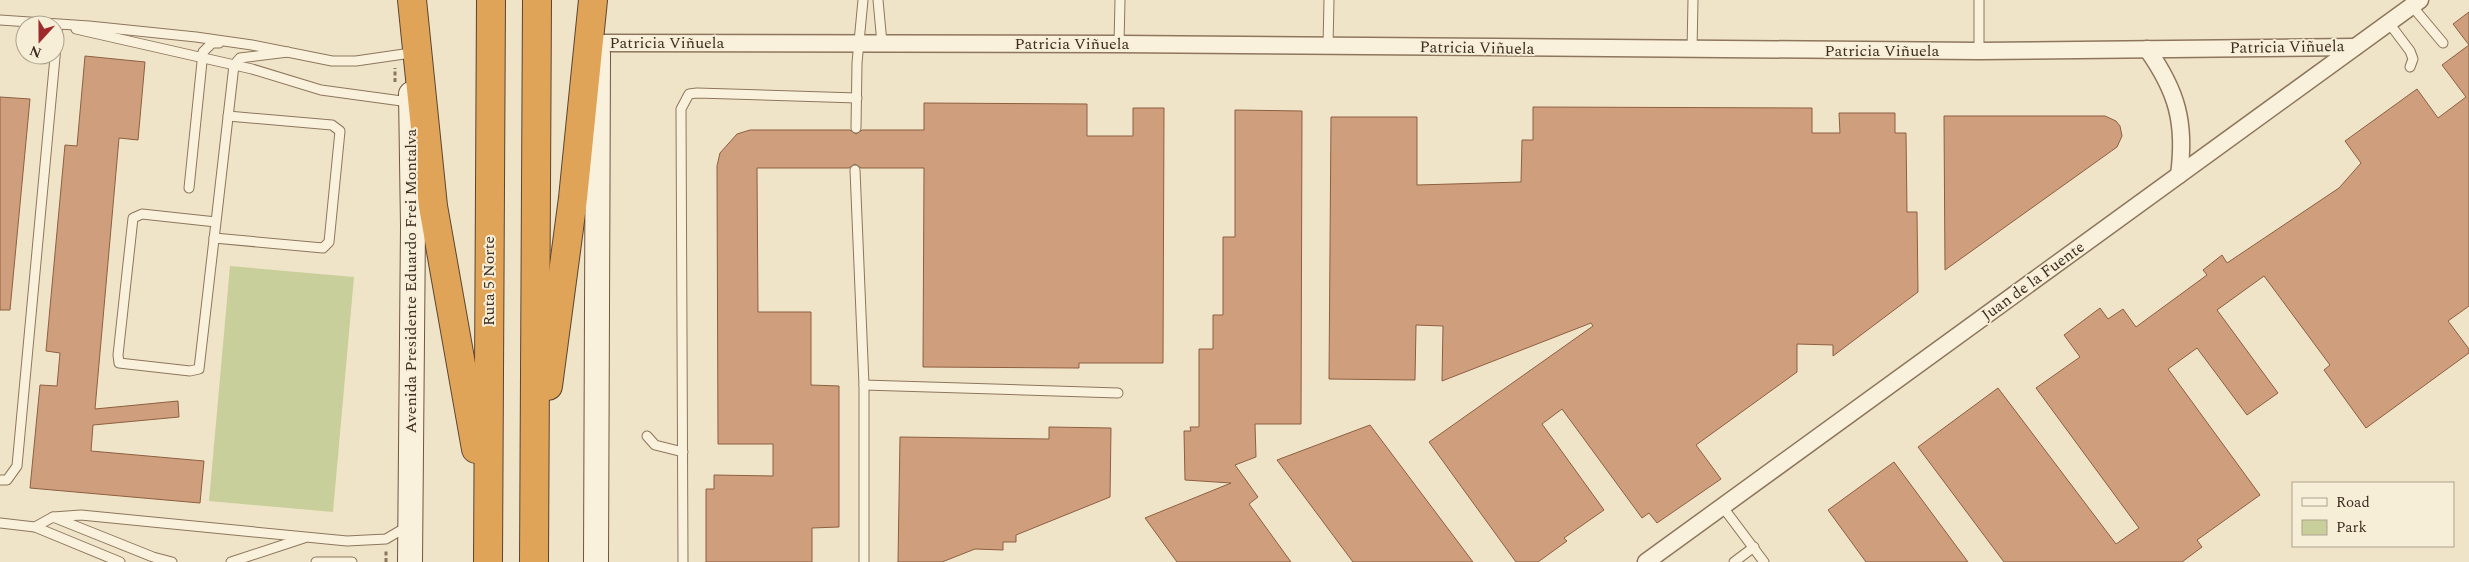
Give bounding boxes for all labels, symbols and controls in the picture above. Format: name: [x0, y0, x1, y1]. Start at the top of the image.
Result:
north arrow: [15, 15, 65, 65]
street label: Patricia Viñuela: [610, 31, 725, 55]
street label: Patricia Viñuela: [1015, 32, 1130, 56]
street label: Patricia Viñuela: [2229, 34, 2345, 60]
street label: Patricia Viñuela: [1419, 35, 1535, 61]
street label: Patricia Viñuela: [1825, 39, 1940, 63]
text: N: [26, 40, 45, 64]
street label: Avenida Presidente Eduardo Frei Montalva: [399, 128, 423, 433]
street label: Juan de la Fuente: [1976, 235, 2090, 327]
street label: Ruta 5 Norte: [477, 236, 501, 326]
legend: [2292, 482, 2454, 547]
text: Road: [2336, 491, 2370, 514]
text: Park: [2336, 516, 2367, 539]

